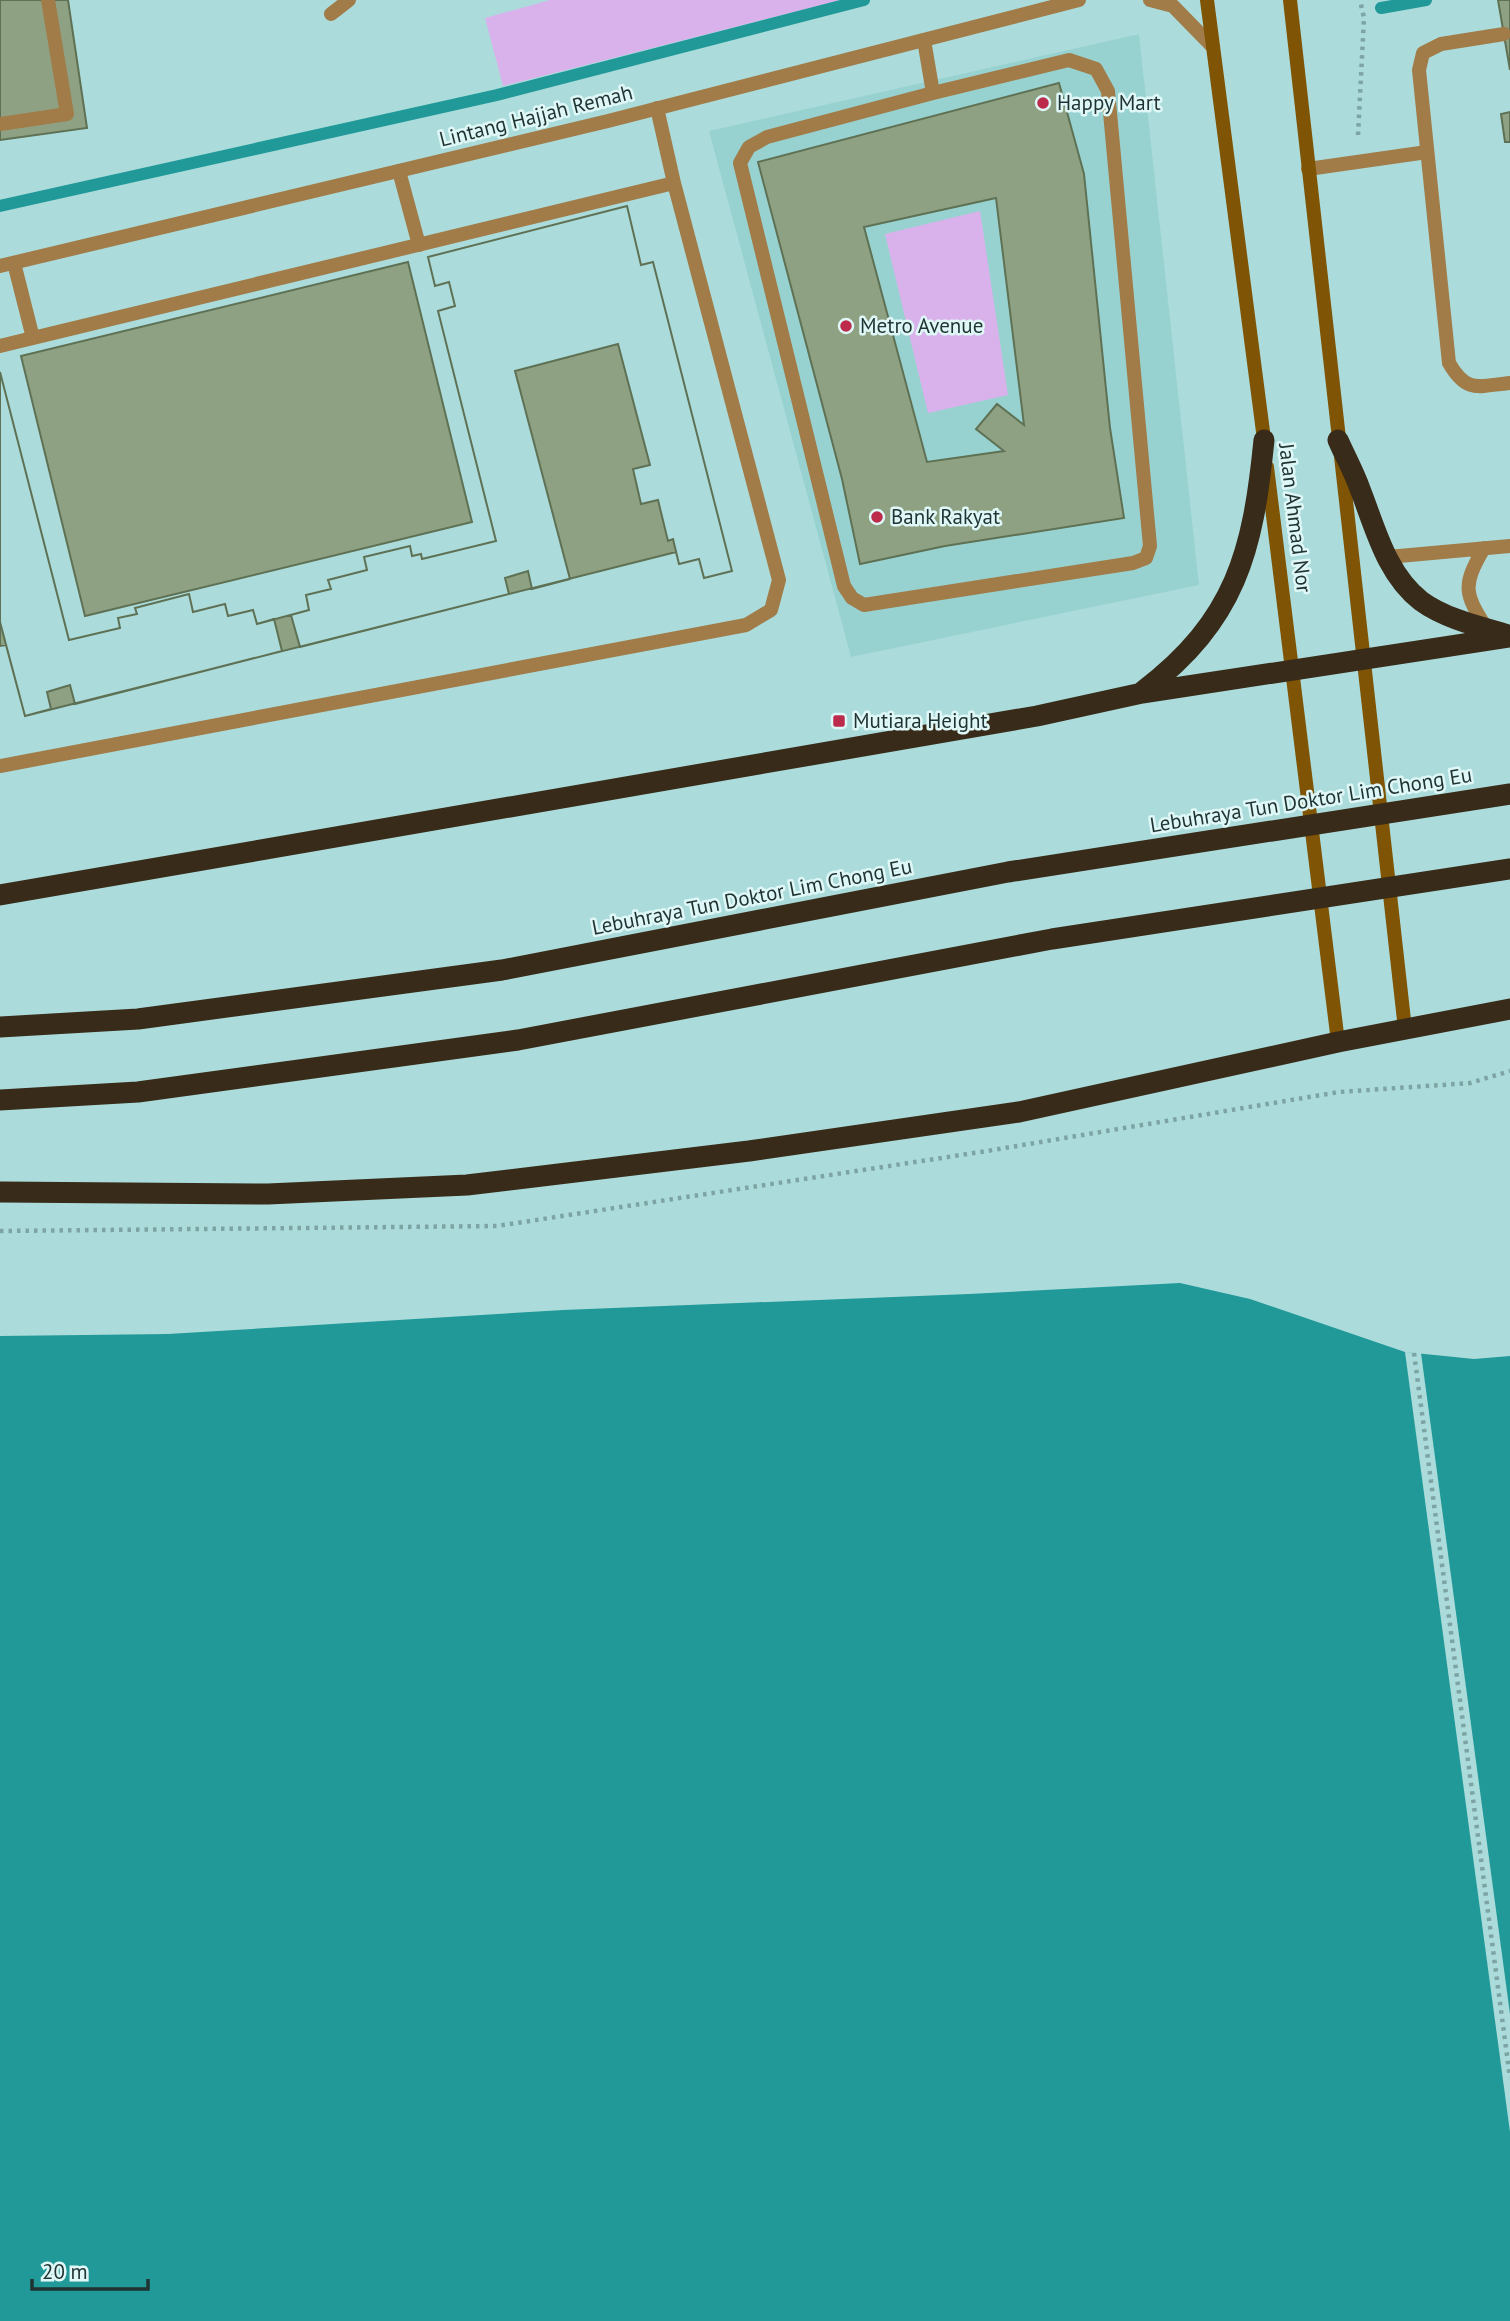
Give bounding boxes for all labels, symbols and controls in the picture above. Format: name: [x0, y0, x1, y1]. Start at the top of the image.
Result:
street label: Lintang Hajjah Remah: [436, 78, 635, 153]
place label: Happy Mart: [1057, 89, 1161, 116]
marker: Happy Mart: [1035, 95, 1051, 111]
place label: Metro Avenue: [860, 312, 983, 339]
marker: Metro Avenue: [838, 318, 854, 334]
street label: Jalan Ahmad Nor: [1273, 441, 1318, 594]
place label: Bank Rakyat: [891, 503, 1000, 530]
marker: Bank Rakyat: [869, 509, 885, 525]
place label: Mutiara Height: [853, 707, 988, 734]
marker: Mutiara Height: [831, 713, 847, 729]
street label: Lebuhraya Tun Doktor Lim Chong Eu: [1148, 761, 1474, 838]
street label: Lebuhraya Tun Doktor Lim Chong Eu: [589, 852, 914, 941]
scale bar: [32, 2248, 147, 2292]
text: 20 m: [42, 2258, 88, 2285]

